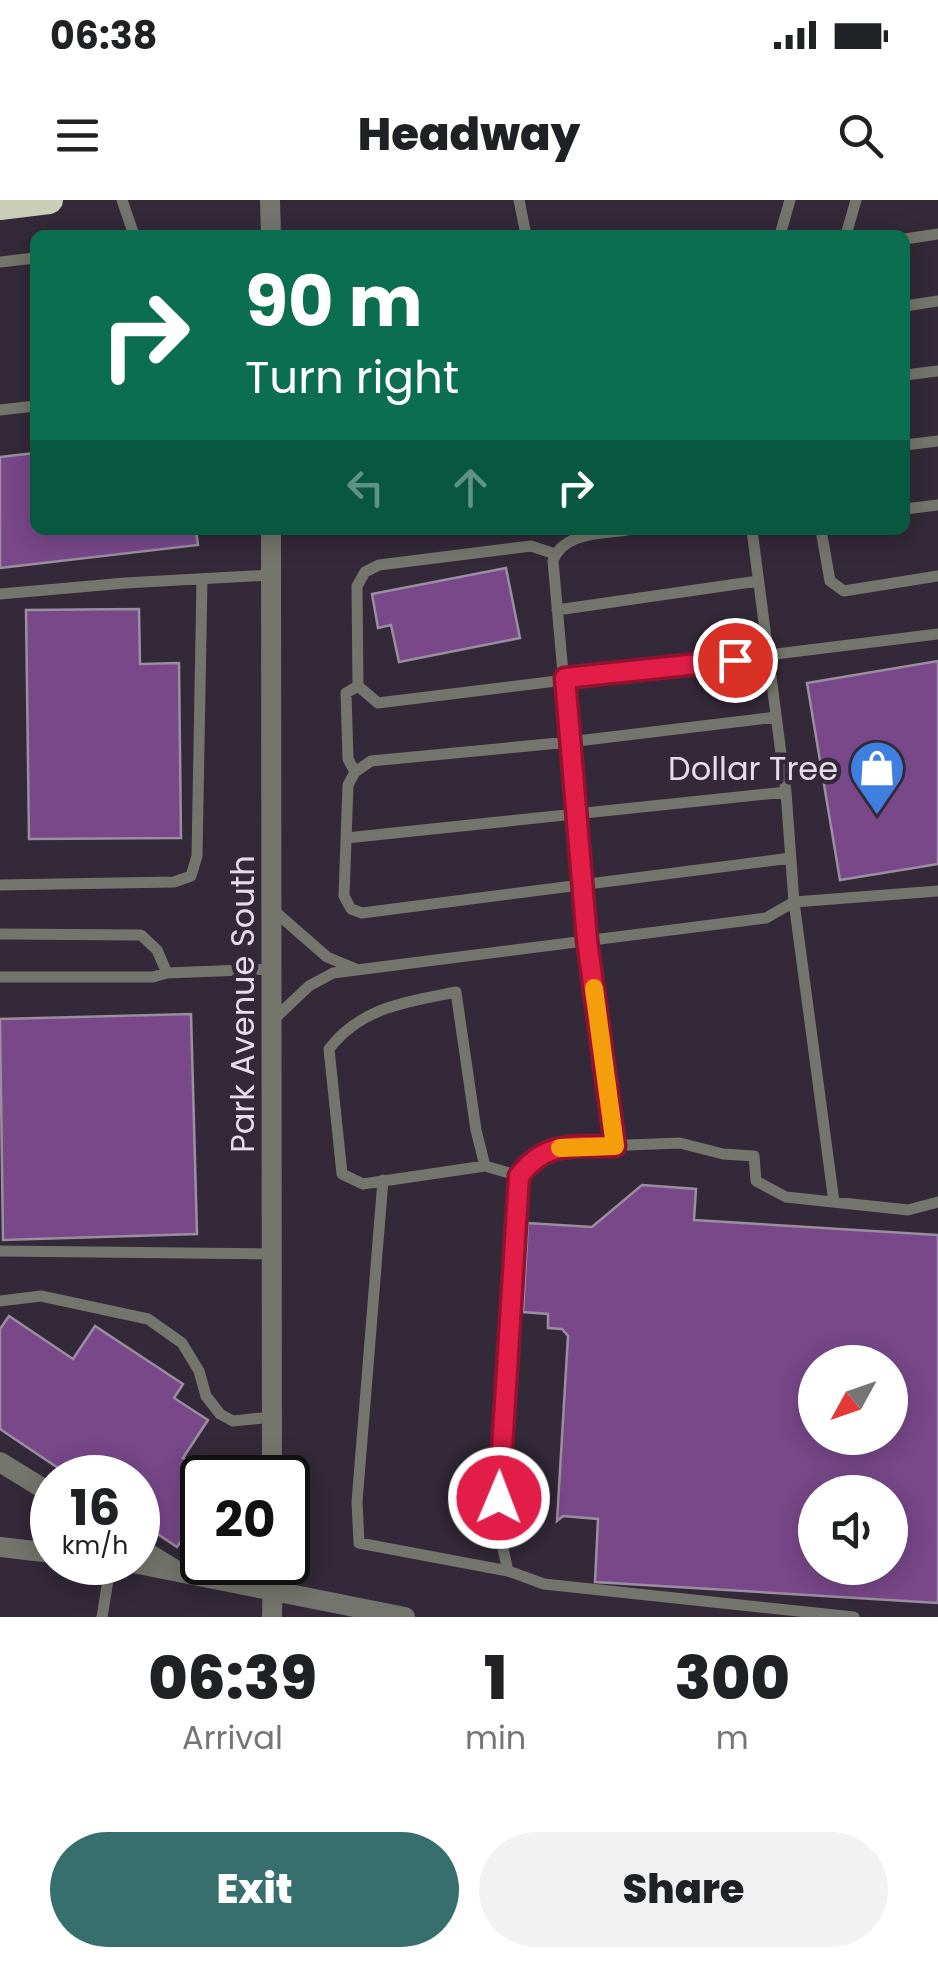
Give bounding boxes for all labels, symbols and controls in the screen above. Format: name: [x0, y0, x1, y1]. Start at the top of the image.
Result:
text: 06:38: [50, 9, 157, 62]
text: Headway: [358, 103, 580, 166]
icon: menu: [50, 108, 105, 163]
icon: search: [833, 108, 888, 163]
text: 90 m: [245, 252, 423, 351]
icon: right: [80, 270, 210, 400]
text: Turn right: [245, 346, 459, 409]
icon: left: [338, 460, 393, 515]
icon: ahead: [443, 460, 498, 515]
icon: right: [548, 460, 603, 515]
pin: [693, 618, 778, 703]
icon: arrive: [708, 633, 763, 688]
shop icon: Dollar Tree: [847, 738, 907, 817]
place label: Dollar Tree: [668, 746, 838, 791]
street label: Park Avenue South: [220, 855, 265, 1153]
north arrow: [798, 1345, 908, 1455]
map controls: [798, 1345, 908, 1585]
position arrow: [447, 1446, 551, 1550]
speed limit sign: 20: [180, 1455, 310, 1585]
text: 16: [70, 1472, 120, 1543]
button: sound: [798, 1475, 908, 1585]
text: km/h: [62, 1528, 128, 1563]
text: 06:39: [148, 1636, 317, 1720]
text: 1: [484, 1636, 507, 1720]
text: 300: [674, 1636, 790, 1720]
text: Arrival: [182, 1715, 283, 1760]
text: min: [465, 1715, 526, 1760]
text: m: [716, 1715, 749, 1760]
button: Exit: [50, 1832, 459, 1947]
button: Share: [479, 1832, 888, 1947]

